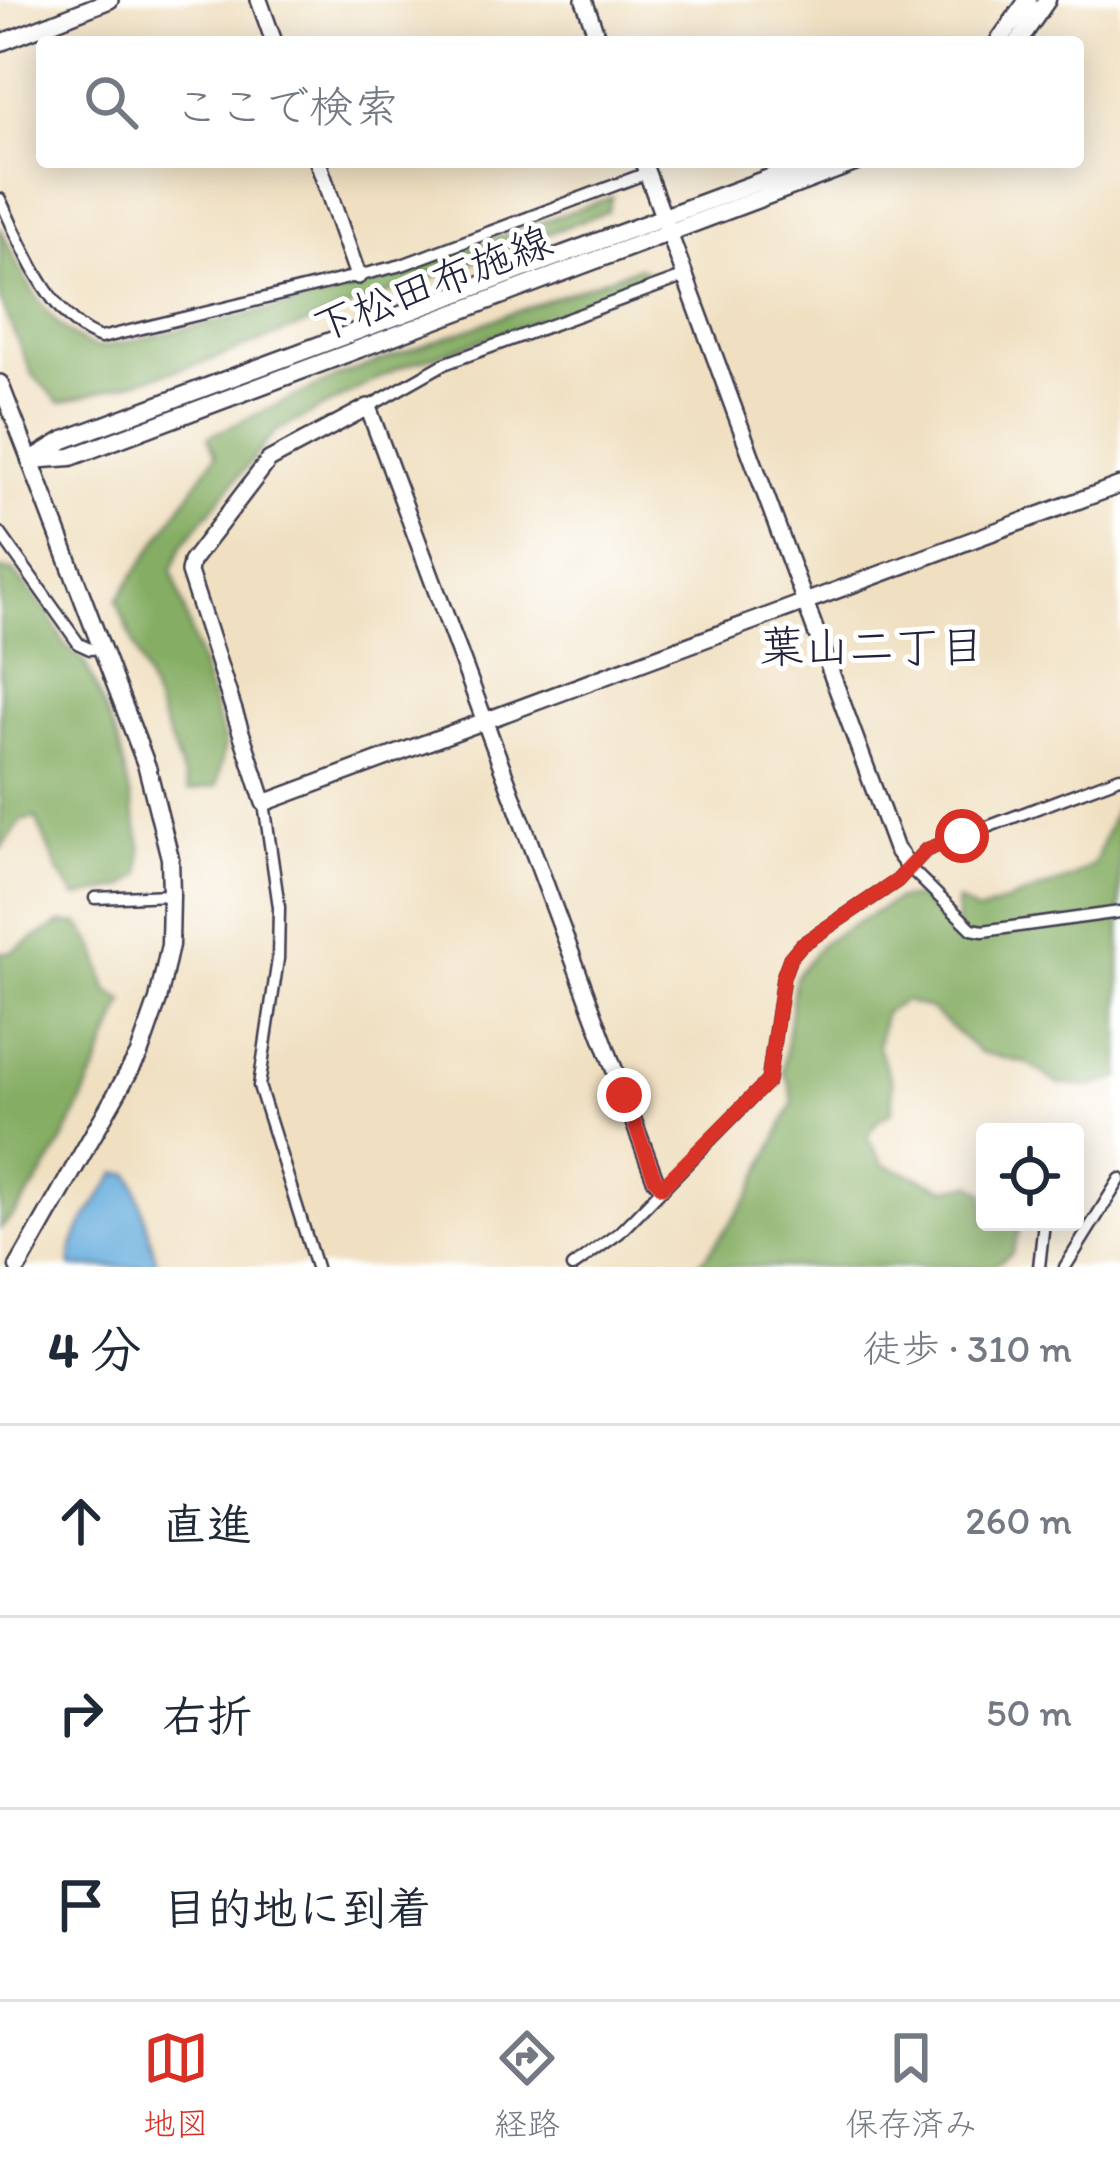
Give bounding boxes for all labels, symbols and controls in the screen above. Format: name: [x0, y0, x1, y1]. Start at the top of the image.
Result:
search box: [36, 36, 1084, 168]
icon: search: [78, 69, 144, 135]
text: ここで検索: [174, 79, 399, 133]
street label: 下松田布施線: [305, 215, 559, 352]
district label: 葉山二丁目: [759, 619, 985, 673]
route start: [935, 809, 989, 863]
route end: [597, 1068, 651, 1122]
map controls: [976, 1123, 1084, 1231]
button: locate: [976, 1123, 1084, 1231]
text: 4 分: [48, 1319, 141, 1380]
text: 徒歩 · 310 m: [862, 1325, 1072, 1372]
icon: ahead: [48, 1488, 114, 1554]
text: 直進: [162, 1497, 252, 1551]
text: 260 m: [965, 1497, 1072, 1544]
icon: right: [48, 1680, 114, 1746]
text: 右折: [162, 1689, 252, 1743]
text: 50 m: [986, 1689, 1072, 1736]
icon: arrive: [48, 1872, 114, 1938]
text: 目的地に到着: [162, 1881, 432, 1935]
tab: 地図: [143, 2025, 209, 2145]
tab: 経路: [494, 2025, 560, 2145]
tab: 保存済み: [845, 2025, 977, 2145]

